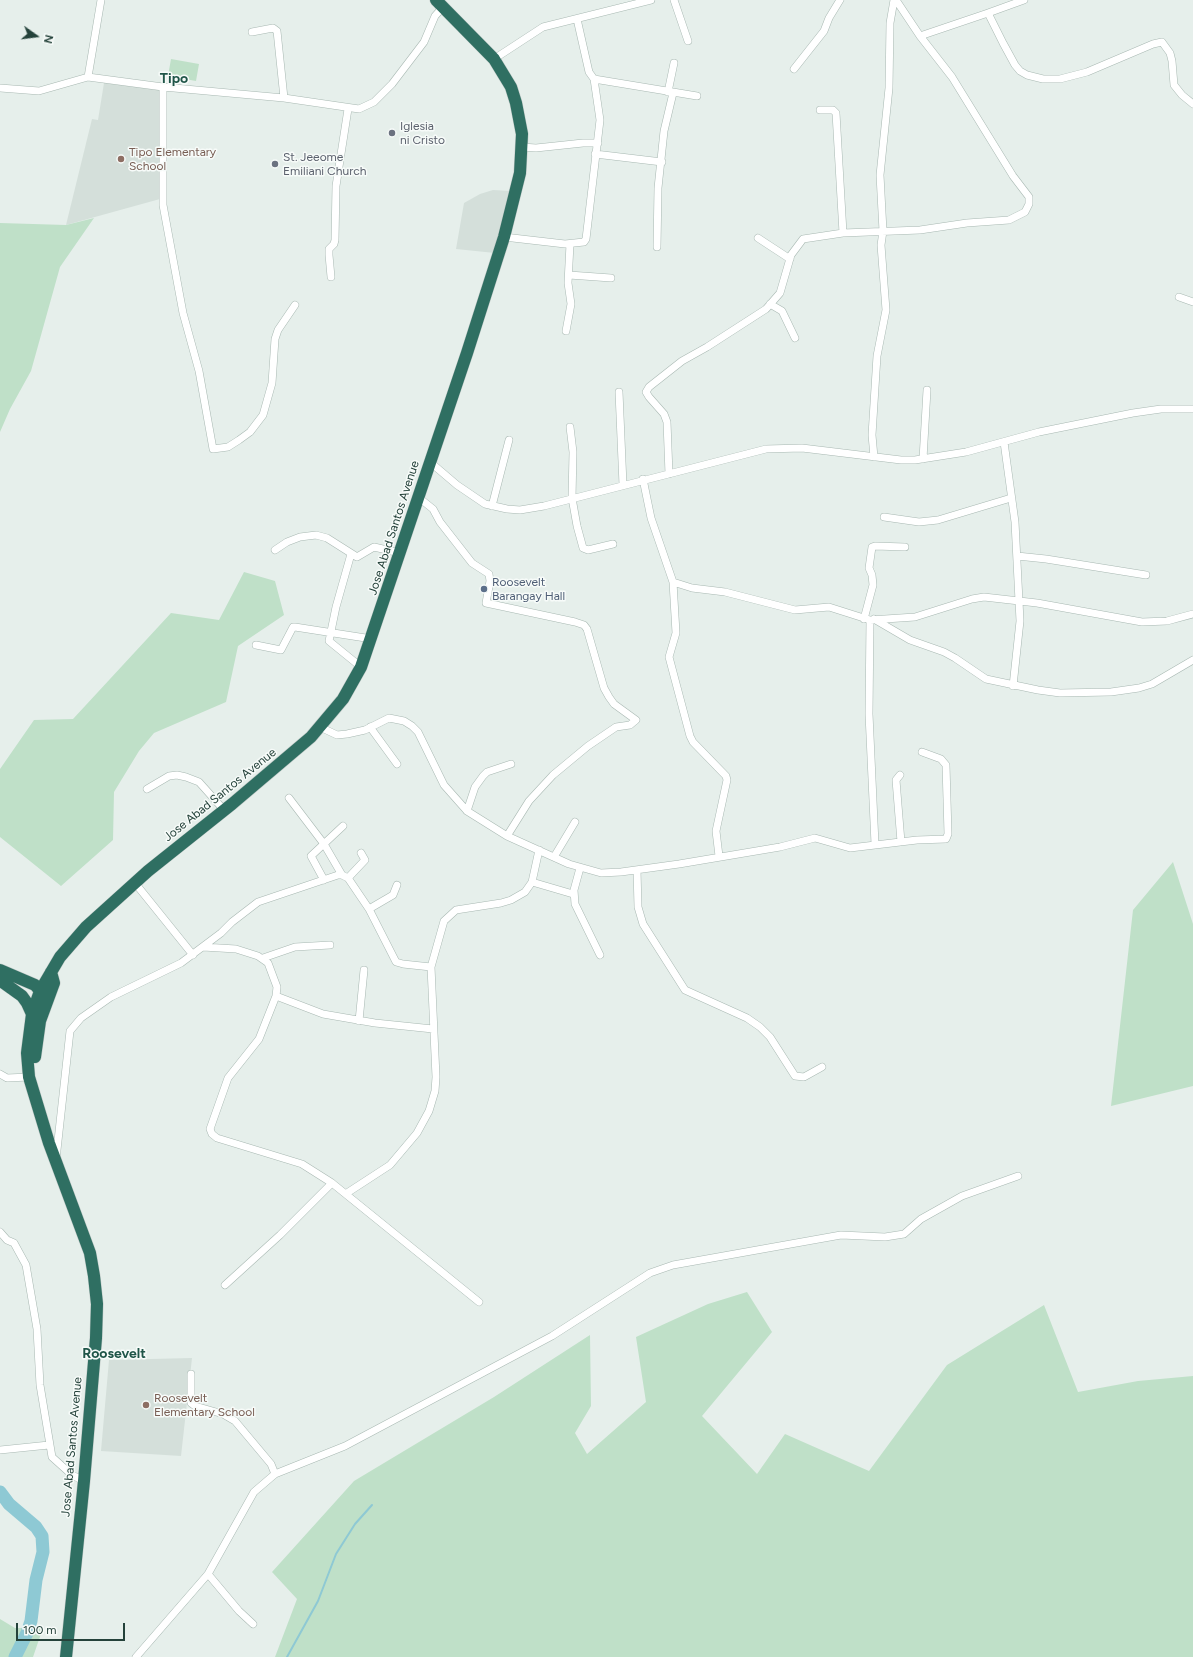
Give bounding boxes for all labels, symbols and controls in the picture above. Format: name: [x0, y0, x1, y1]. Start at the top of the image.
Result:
north arrow: [16, 16, 56, 56]
text: N: [41, 33, 55, 45]
district label: Tipo: [160, 71, 188, 87]
place label: Iglesia ni Cristo: [400, 119, 445, 147]
marker: Iglesia ni Cristo: [387, 128, 397, 138]
place label: Tipo Elementary School: [129, 145, 216, 173]
place label: St. Jeeome Emiliani Church: [283, 150, 366, 178]
marker: Tipo Elementary School: [116, 154, 126, 164]
marker: St. Jeeome Emiliani Church: [270, 159, 280, 169]
street label: Jose Abad Santos Avenue: [365, 459, 423, 597]
place label: Roosevelt Barangay Hall: [492, 575, 565, 603]
marker: Roosevelt Barangay Hall: [479, 584, 489, 594]
street label: Jose Abad Santos Avenue: [161, 745, 279, 845]
district label: Roosevelt: [82, 1346, 146, 1362]
street label: Jose Abad Santos Avenue: [59, 1376, 85, 1518]
place label: Roosevelt Elementary School: [154, 1391, 255, 1419]
marker: Roosevelt Elementary School: [141, 1400, 151, 1410]
scale bar: [18, 1615, 127, 1641]
text: 100 m: [23, 1623, 57, 1637]

